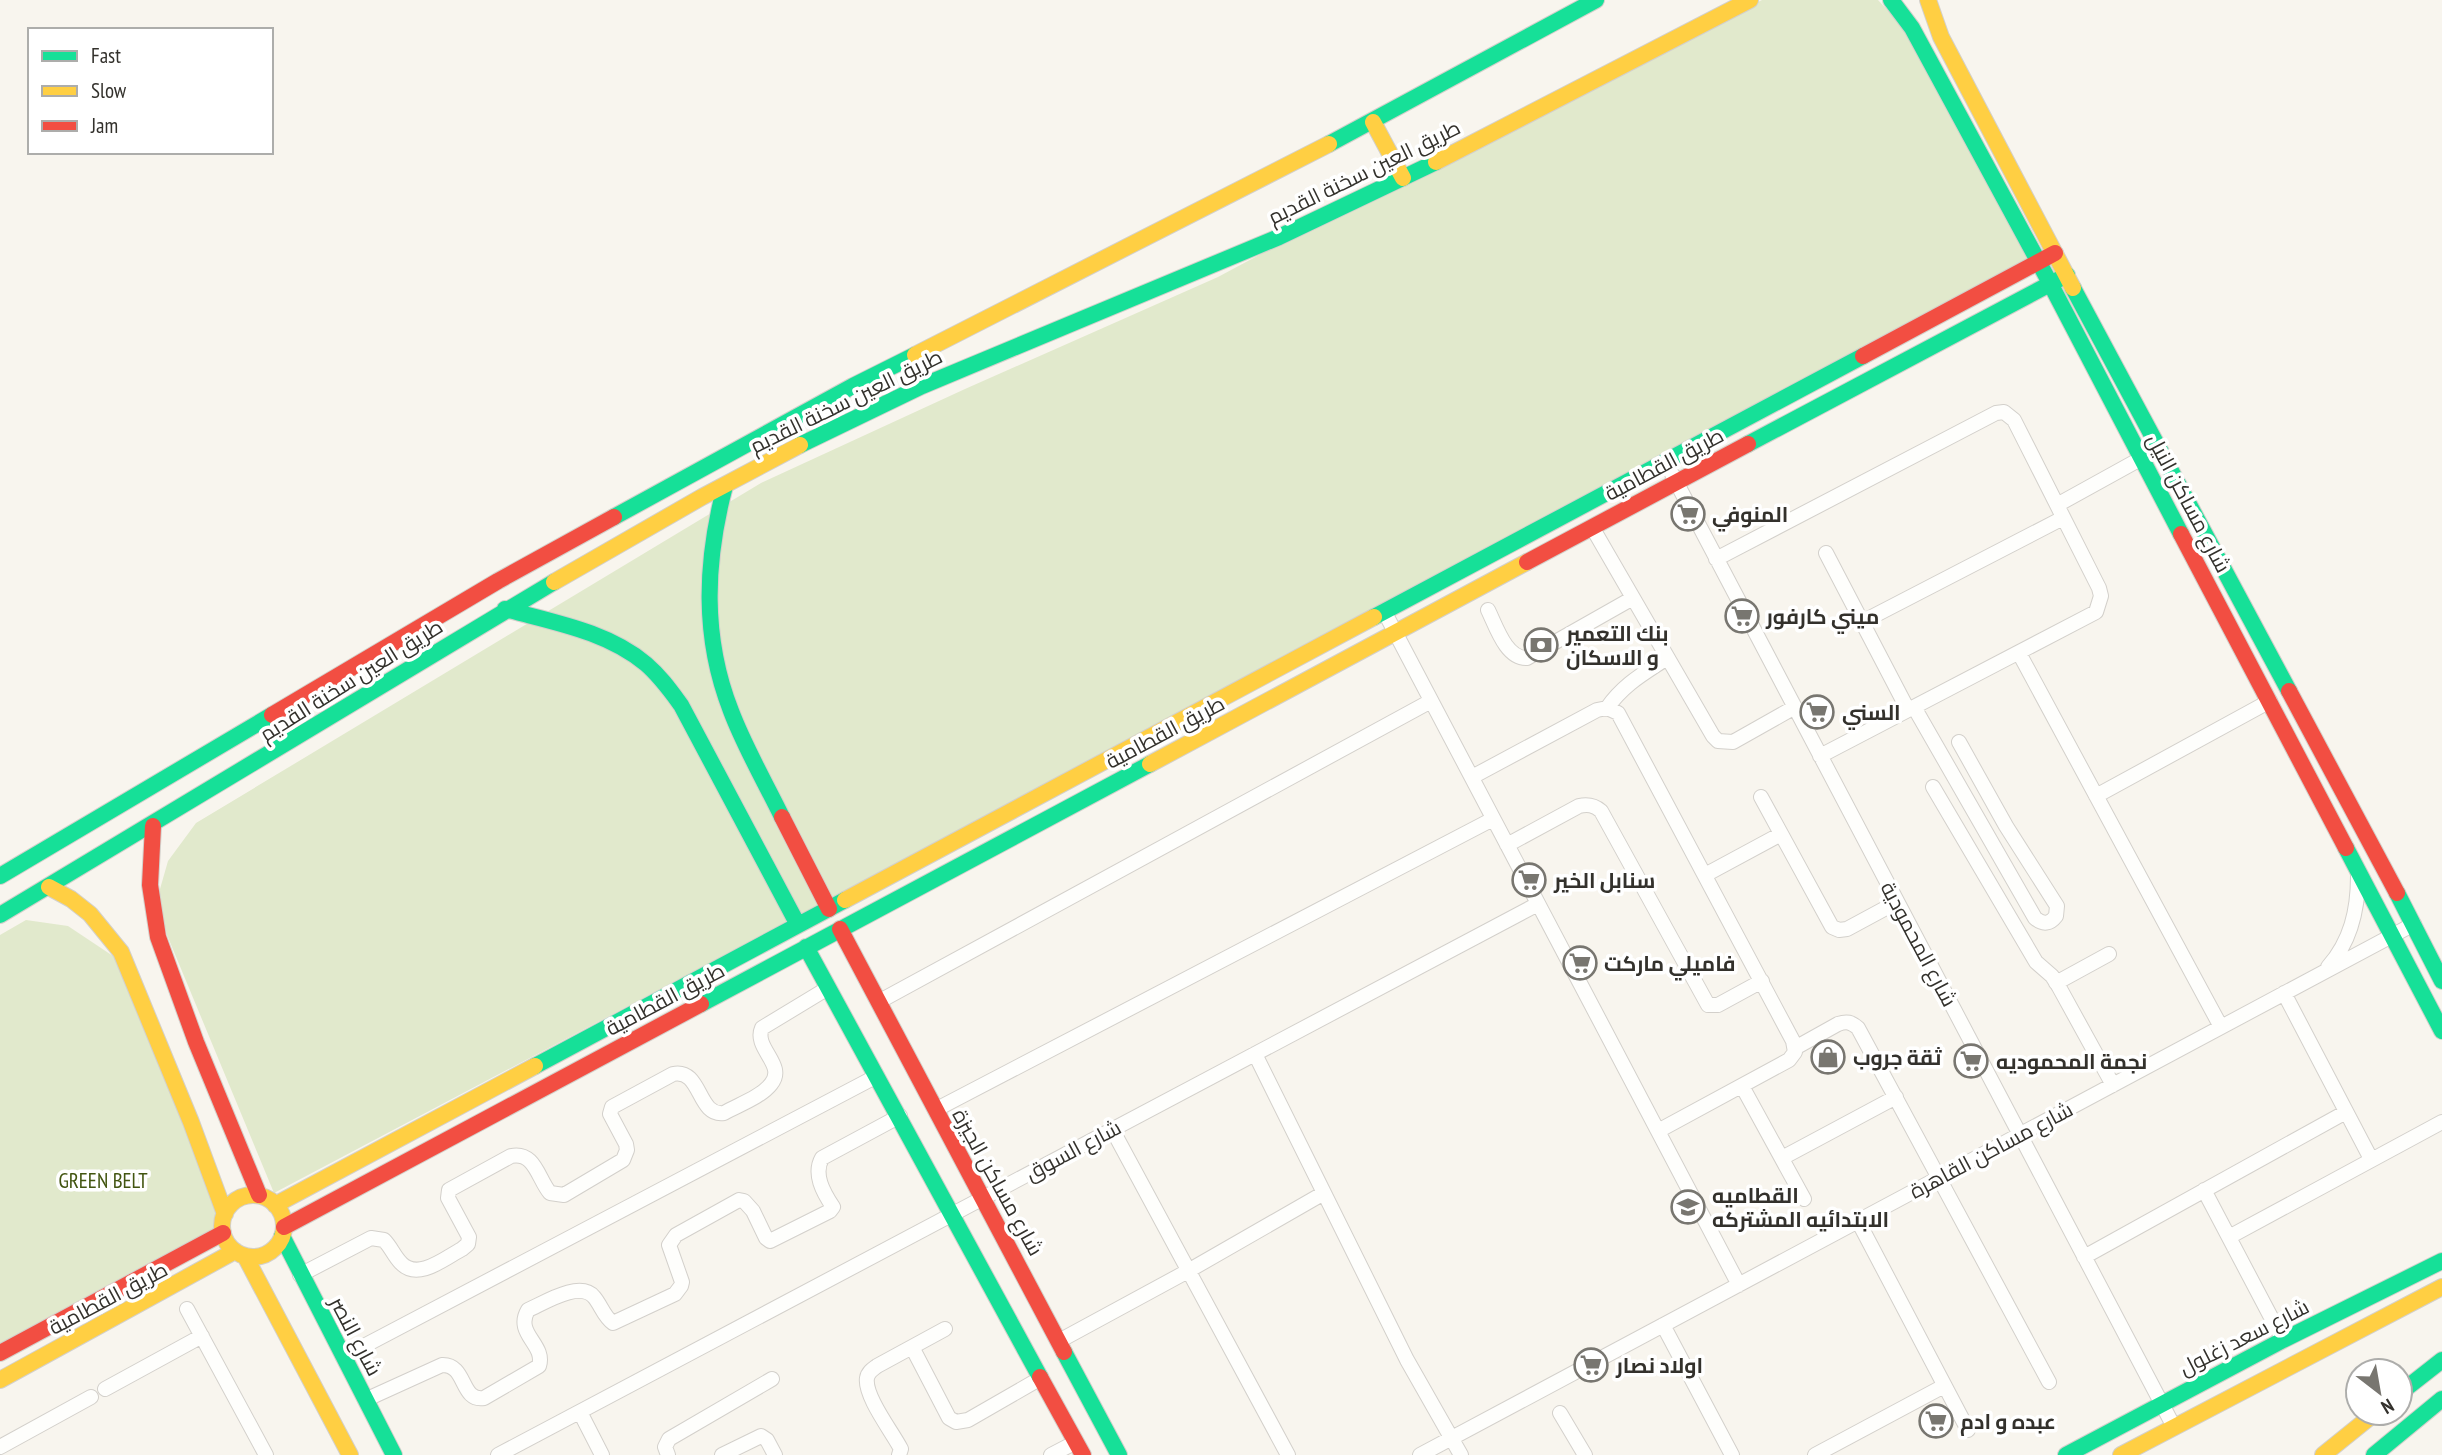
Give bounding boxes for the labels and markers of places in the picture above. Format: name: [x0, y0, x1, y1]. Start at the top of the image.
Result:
supermarket icon: المنوفي: [1669, 495, 1707, 533]
place label: المنوفي: [1712, 501, 1788, 532]
supermarket icon: ميني كارفور: [1723, 597, 1761, 635]
place label: ميني كارفور: [1765, 603, 1879, 634]
place label: بنك التعمير و الاسكان: [1565, 620, 1668, 671]
bank icon: بنك التعمير و الاسكان: [1522, 626, 1560, 664]
supermarket icon: السني: [1798, 693, 1836, 731]
place label: السني: [1842, 699, 1901, 730]
supermarket icon: سنابل الخير: [1510, 861, 1548, 899]
place label: سنابل الخير: [1553, 867, 1655, 894]
supermarket icon: فاميلي ماركت: [1561, 944, 1599, 982]
place label: فاميلي ماركت: [1604, 950, 1735, 981]
shop icon: ثقة جروب: [1809, 1038, 1847, 1076]
supermarket icon: نجمة المحموديه: [1952, 1042, 1990, 1080]
place label: ثقة جروب: [1853, 1044, 1942, 1071]
place label: نجمة المحموديه: [1996, 1048, 2147, 1075]
place label: القطاميه الابتدائيه المشتركه: [1712, 1182, 1889, 1233]
school or university icon: القطاميه الابتدائيه المشتركه: [1669, 1188, 1707, 1226]
supermarket icon: اولاد نصار: [1572, 1346, 1610, 1384]
place label: اولاد نصار: [1615, 1352, 1703, 1379]
supermarket icon: عبده و ادم: [1917, 1402, 1955, 1440]
place label: عبده و ادم: [1960, 1408, 2056, 1436]

